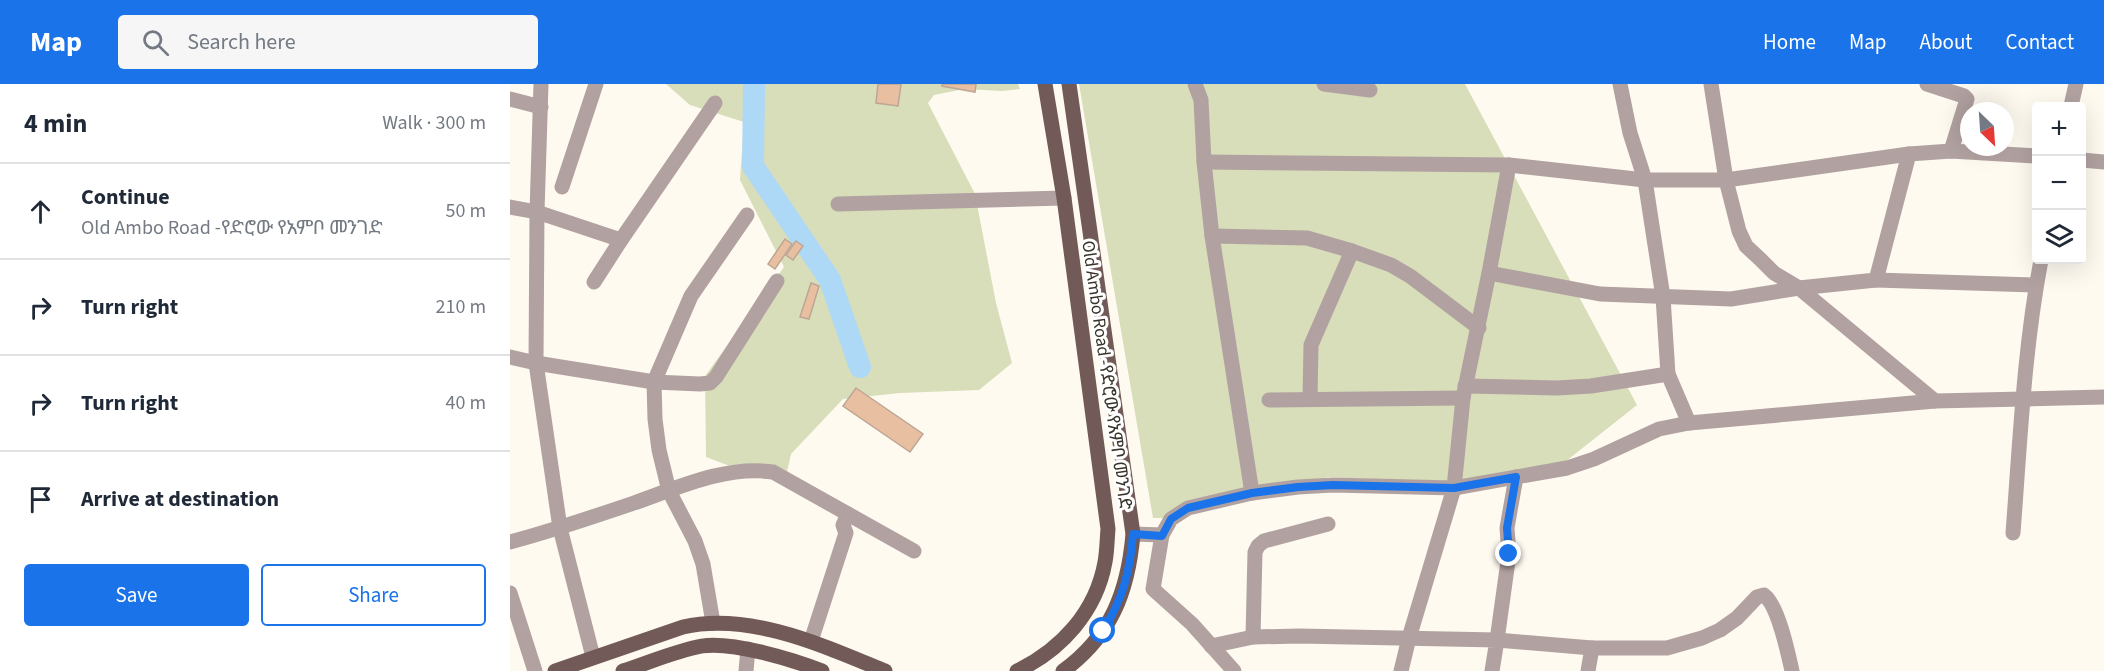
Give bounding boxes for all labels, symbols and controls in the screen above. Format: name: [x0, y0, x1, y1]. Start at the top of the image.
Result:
search box: [118, 15, 538, 69]
text: Map: [30, 22, 82, 62]
icon: search: [139, 26, 172, 59]
text: Search here: [187, 26, 296, 58]
text: Home: [1763, 27, 1816, 57]
text: Map: [1849, 27, 1887, 57]
text: About: [1920, 27, 1972, 57]
text: Contact: [2005, 27, 2074, 57]
north arrow: [1960, 102, 2014, 156]
map controls: [2032, 102, 2086, 264]
button: +: [2032, 102, 2086, 156]
text: 4 min: [24, 105, 87, 142]
text: Walk · 300 m: [382, 109, 486, 137]
button: −: [2032, 156, 2086, 210]
text: Continue: [81, 181, 170, 213]
icon: ahead: [24, 195, 57, 228]
text: 50 m: [446, 197, 486, 225]
button: layers: [2032, 210, 2086, 264]
text: Old Ambo Road -የድሮው የአምቦ መንገድ: [81, 214, 383, 242]
street label: Old Ambo Road -የድሮው የአምቦ መንገድ: [1075, 239, 1138, 511]
icon: right: [24, 291, 57, 324]
text: Turn right: [81, 291, 178, 323]
text: 210 m: [436, 293, 486, 321]
icon: right: [24, 387, 57, 420]
text: Turn right: [81, 387, 178, 419]
text: 40 m: [446, 389, 486, 417]
icon: arrive: [24, 483, 57, 516]
text: Arrive at destination: [81, 483, 279, 515]
route end: [1495, 540, 1521, 566]
button: Save: [24, 564, 249, 626]
button: Share: [261, 564, 486, 626]
route start: [1089, 617, 1115, 643]

